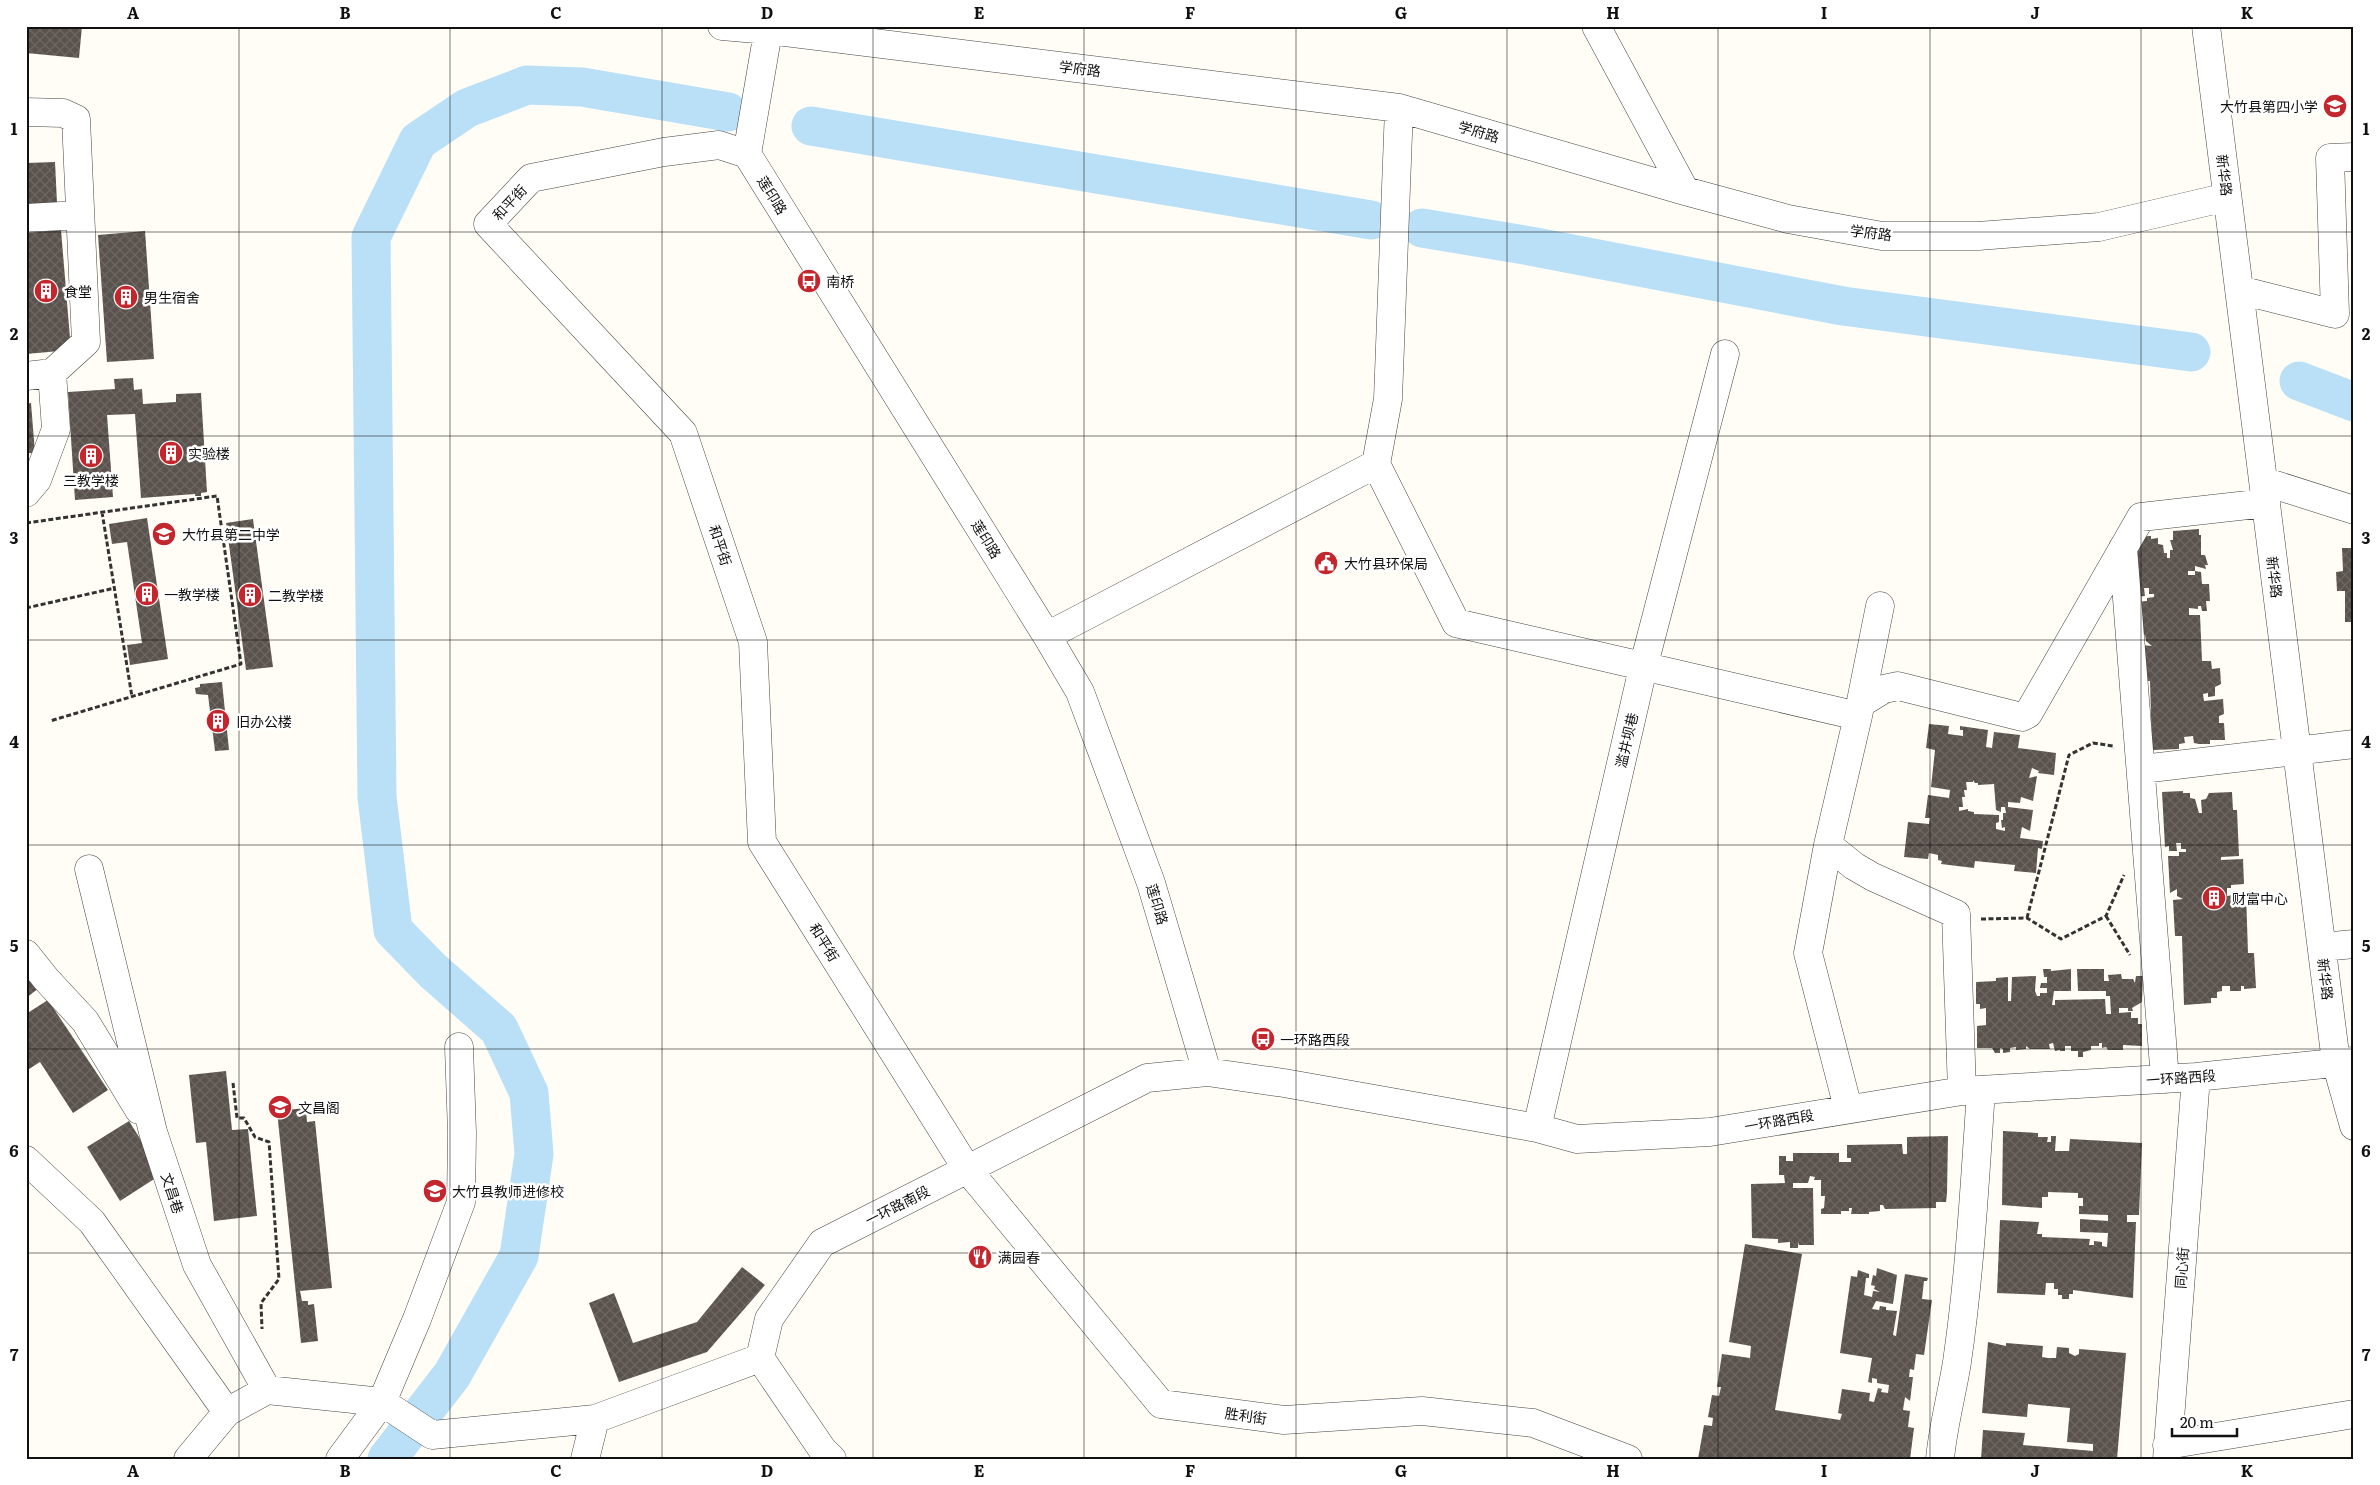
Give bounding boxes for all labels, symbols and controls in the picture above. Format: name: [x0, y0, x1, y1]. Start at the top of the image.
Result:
text: A: [127, 0, 139, 24]
text: B: [339, 0, 351, 24]
text: C: [550, 0, 562, 24]
text: D: [761, 0, 773, 24]
text: E: [974, 0, 985, 24]
text: F: [1185, 0, 1195, 24]
text: G: [1395, 0, 1407, 24]
text: H: [1606, 0, 1620, 24]
text: I: [1821, 0, 1827, 24]
text: J: [2030, 0, 2040, 24]
text: K: [2241, 0, 2254, 24]
street label: 学府路: [1058, 56, 1102, 80]
school or university icon: 大竹县第四小学: [2322, 93, 2348, 119]
place label: 大竹县第四小学: [2220, 96, 2318, 116]
text: 1: [11, 116, 18, 140]
street label: 学府路: [1456, 116, 1502, 146]
text: 1: [2363, 116, 2370, 140]
street label: 新华路: [2213, 153, 2237, 197]
street label: 莲印路: [753, 172, 793, 218]
street label: 和平街: [487, 180, 531, 224]
street label: 学府路: [1849, 220, 1893, 244]
bus stop icon: 南桥: [796, 268, 822, 294]
place label: 南桥: [826, 271, 854, 291]
building icon: 食堂: [33, 278, 59, 304]
place label: 食堂: [64, 281, 92, 301]
building icon: 男生宿舍: [113, 284, 139, 310]
place label: 男生宿舍: [144, 287, 200, 307]
text: 2: [10, 321, 19, 345]
text: 2: [2362, 321, 2371, 345]
building icon: 实验楼: [158, 440, 184, 466]
building icon: 三教学楼: [78, 443, 104, 469]
place label: 实验楼: [188, 443, 230, 463]
place label: 三教学楼: [63, 470, 119, 490]
street label: 莲印路: [967, 516, 1007, 562]
school or university icon: 大竹县第二中学: [151, 521, 177, 547]
street label: 和平街: [705, 522, 737, 568]
place label: 大竹县第二中学: [182, 524, 280, 544]
text: 3: [10, 525, 19, 549]
text: 3: [2362, 525, 2371, 549]
public building icon: 大竹县环保局: [1313, 550, 1339, 576]
place label: 大竹县环保局: [1344, 553, 1428, 573]
street label: 新华路: [2263, 555, 2287, 599]
building icon: 一教学楼: [134, 581, 160, 607]
building icon: 二教学楼: [237, 582, 263, 608]
place label: 一教学楼: [164, 584, 220, 604]
place label: 二教学楼: [268, 585, 324, 605]
building icon: 旧办公楼: [205, 708, 231, 734]
street label: 滥井坝巷: [1610, 710, 1642, 770]
place label: 旧办公楼: [236, 711, 292, 731]
text: 4: [9, 729, 19, 753]
text: 4: [2361, 729, 2371, 753]
street label: 莲印路: [1142, 881, 1174, 927]
building icon: 财富中心: [2201, 885, 2227, 911]
place label: 财富中心: [2232, 888, 2288, 908]
street label: 和平街: [805, 919, 845, 965]
text: 5: [10, 933, 19, 957]
text: 5: [2362, 933, 2371, 957]
street label: 新华路: [2314, 957, 2338, 1001]
bus stop icon: 一环路西段: [1250, 1026, 1276, 1052]
place label: 一环路西段: [1280, 1029, 1350, 1049]
street label: 一环路西段: [2145, 1065, 2217, 1089]
school or university icon: 文昌阁: [267, 1094, 293, 1120]
place label: 文昌阁: [298, 1097, 340, 1117]
street label: 一环路西段: [1743, 1104, 1815, 1136]
text: 6: [9, 1138, 19, 1162]
text: 6: [2361, 1138, 2371, 1162]
street label: 文昌巷: [157, 1170, 189, 1216]
school or university icon: 大竹县教师进修校: [422, 1178, 448, 1204]
street label: 一环路南段: [861, 1180, 933, 1230]
place label: 大竹县教师进修校: [452, 1181, 564, 1201]
restaurant icon: 满园春: [967, 1244, 993, 1270]
street label: 同心街: [2170, 1246, 2192, 1290]
place label: 满园春: [998, 1247, 1040, 1267]
text: 7: [10, 1342, 19, 1366]
text: 7: [2362, 1342, 2371, 1366]
street label: 胜利街: [1224, 1402, 1268, 1428]
scale bar: [2172, 1405, 2238, 1437]
text: 20 m: [2180, 1410, 2214, 1433]
text: A: [127, 1458, 139, 1482]
text: B: [339, 1458, 351, 1482]
text: C: [550, 1458, 562, 1482]
text: D: [761, 1458, 773, 1482]
text: E: [974, 1458, 985, 1482]
text: F: [1185, 1458, 1195, 1482]
text: G: [1395, 1458, 1407, 1482]
text: H: [1606, 1458, 1620, 1482]
text: I: [1821, 1458, 1827, 1482]
text: J: [2030, 1458, 2040, 1482]
text: K: [2241, 1458, 2254, 1482]

